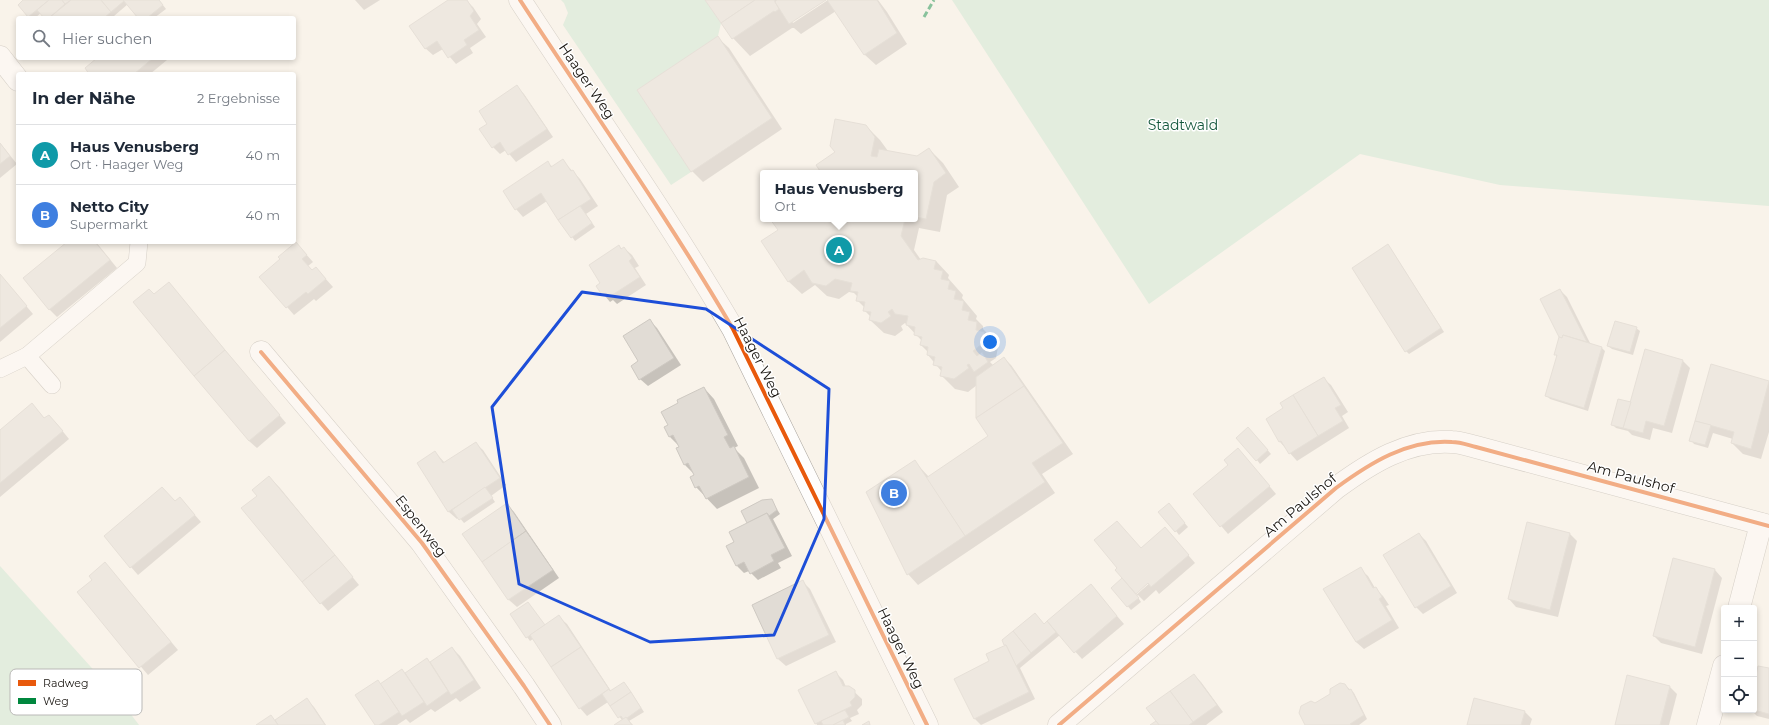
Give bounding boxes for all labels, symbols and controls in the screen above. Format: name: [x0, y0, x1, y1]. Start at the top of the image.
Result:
search box: [16, 16, 296, 60]
icon: search: [30, 27, 52, 49]
text: Hier suchen: [62, 29, 152, 48]
street label: Haager Weg: [555, 39, 619, 123]
text: In der Nähe: [32, 88, 136, 108]
text: 2 Ergebnisse: [197, 90, 280, 106]
park label: Stadtwald: [1148, 116, 1218, 134]
text: Haus Venusberg: [70, 137, 199, 156]
text: A: [40, 147, 50, 163]
text: 40 m: [246, 147, 280, 163]
text: Ort · Haager Weg: [70, 156, 183, 172]
popup: [760, 170, 918, 222]
text: Haus Venusberg: [774, 179, 904, 198]
text: Netto City: [70, 197, 149, 216]
text: Ort: [774, 198, 796, 214]
text: B: [40, 207, 50, 223]
text: 40 m: [246, 207, 280, 223]
text: Supermarkt: [70, 216, 148, 232]
pin: A: [826, 235, 852, 265]
street label: Haager Weg: [730, 314, 786, 400]
your location: [980, 332, 1000, 352]
street label: Am Paulshof: [1585, 457, 1678, 498]
street label: Am Paulshof: [1260, 468, 1341, 541]
pin: B: [881, 478, 907, 508]
street label: Espenweg: [391, 491, 451, 561]
street label: Haager Weg: [874, 604, 928, 692]
map controls: [1721, 605, 1757, 713]
button: +: [1721, 605, 1757, 641]
button: −: [1721, 641, 1757, 677]
legend: [10, 669, 142, 715]
text: Radweg: [43, 676, 89, 690]
button: locate: [1721, 677, 1757, 713]
text: Weg: [43, 694, 69, 708]

